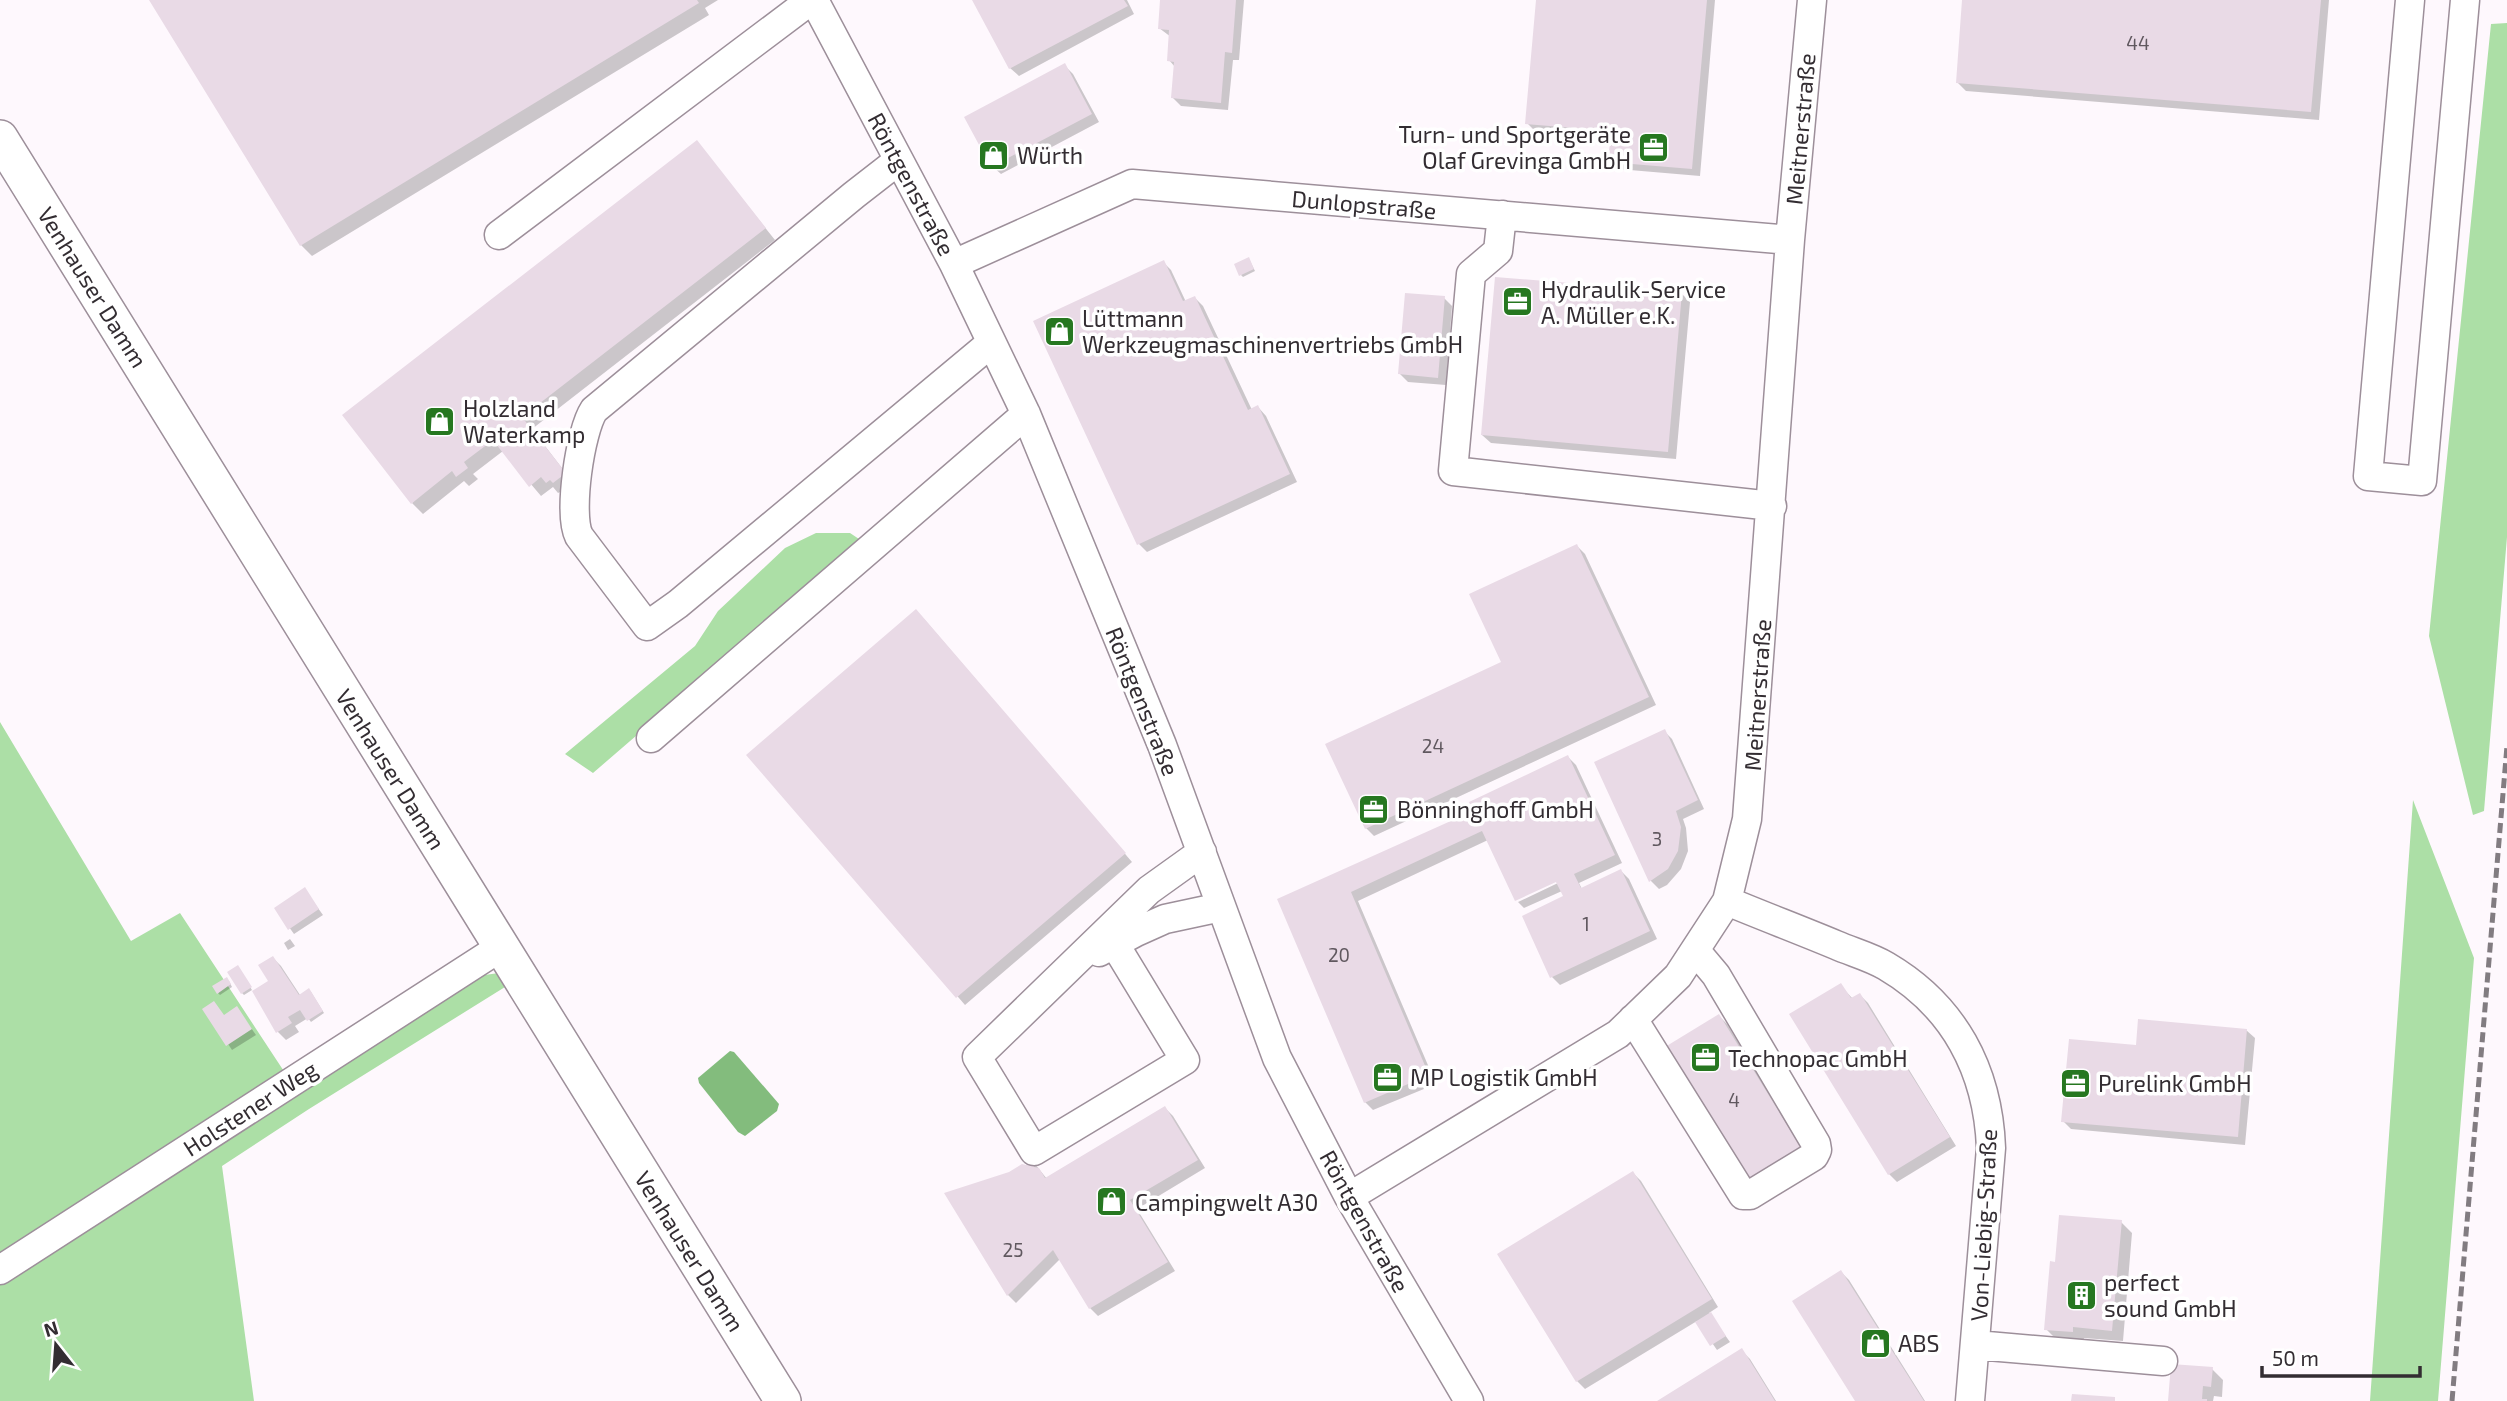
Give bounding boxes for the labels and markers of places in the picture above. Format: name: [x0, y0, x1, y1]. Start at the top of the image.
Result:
place label: Turn- und Sportgeräte Olaf Grevinga GmbH: [1398, 120, 1631, 174]
office icon: Turn- und Sportgeräte Olaf Grevinga GmbH: [1637, 130, 1671, 164]
shop icon: Würth: [977, 138, 1011, 172]
place label: Würth: [1017, 141, 1083, 169]
place label: Hydraulik-Service A. Müller e.K.: [1541, 275, 1726, 329]
office icon: Hydraulik-Service A. Müller e.K.: [1501, 285, 1535, 319]
place label: Lüttmann Werkzeugmaschinenvertriebs GmbH: [1082, 304, 1463, 358]
shop icon: Lüttmann Werkzeugmaschinenvertriebs GmbH: [1042, 314, 1076, 348]
place label: Holzland Waterkamp: [463, 394, 585, 448]
shop icon: Holzland Waterkamp: [423, 404, 457, 438]
office icon: Bönninghoff GmbH: [1357, 792, 1391, 826]
place label: Bönninghoff GmbH: [1397, 795, 1594, 823]
office icon: Technopac GmbH: [1688, 1041, 1722, 1075]
place label: Technopac GmbH: [1728, 1044, 1908, 1072]
office icon: MP Logistik GmbH: [1370, 1060, 1404, 1094]
place label: MP Logistik GmbH: [1410, 1063, 1598, 1091]
office icon: Purelink GmbH: [2058, 1066, 2092, 1100]
place label: Purelink GmbH: [2098, 1069, 2252, 1097]
shop icon: Campingwelt A30: [1095, 1185, 1129, 1219]
place label: Campingwelt A30: [1135, 1188, 1318, 1216]
place label: perfect sound GmbH: [2104, 1268, 2237, 1322]
building icon: perfect sound GmbH: [2064, 1278, 2098, 1312]
shop icon: ABS: [1858, 1326, 1892, 1360]
place label: ABS: [1898, 1329, 1939, 1357]

